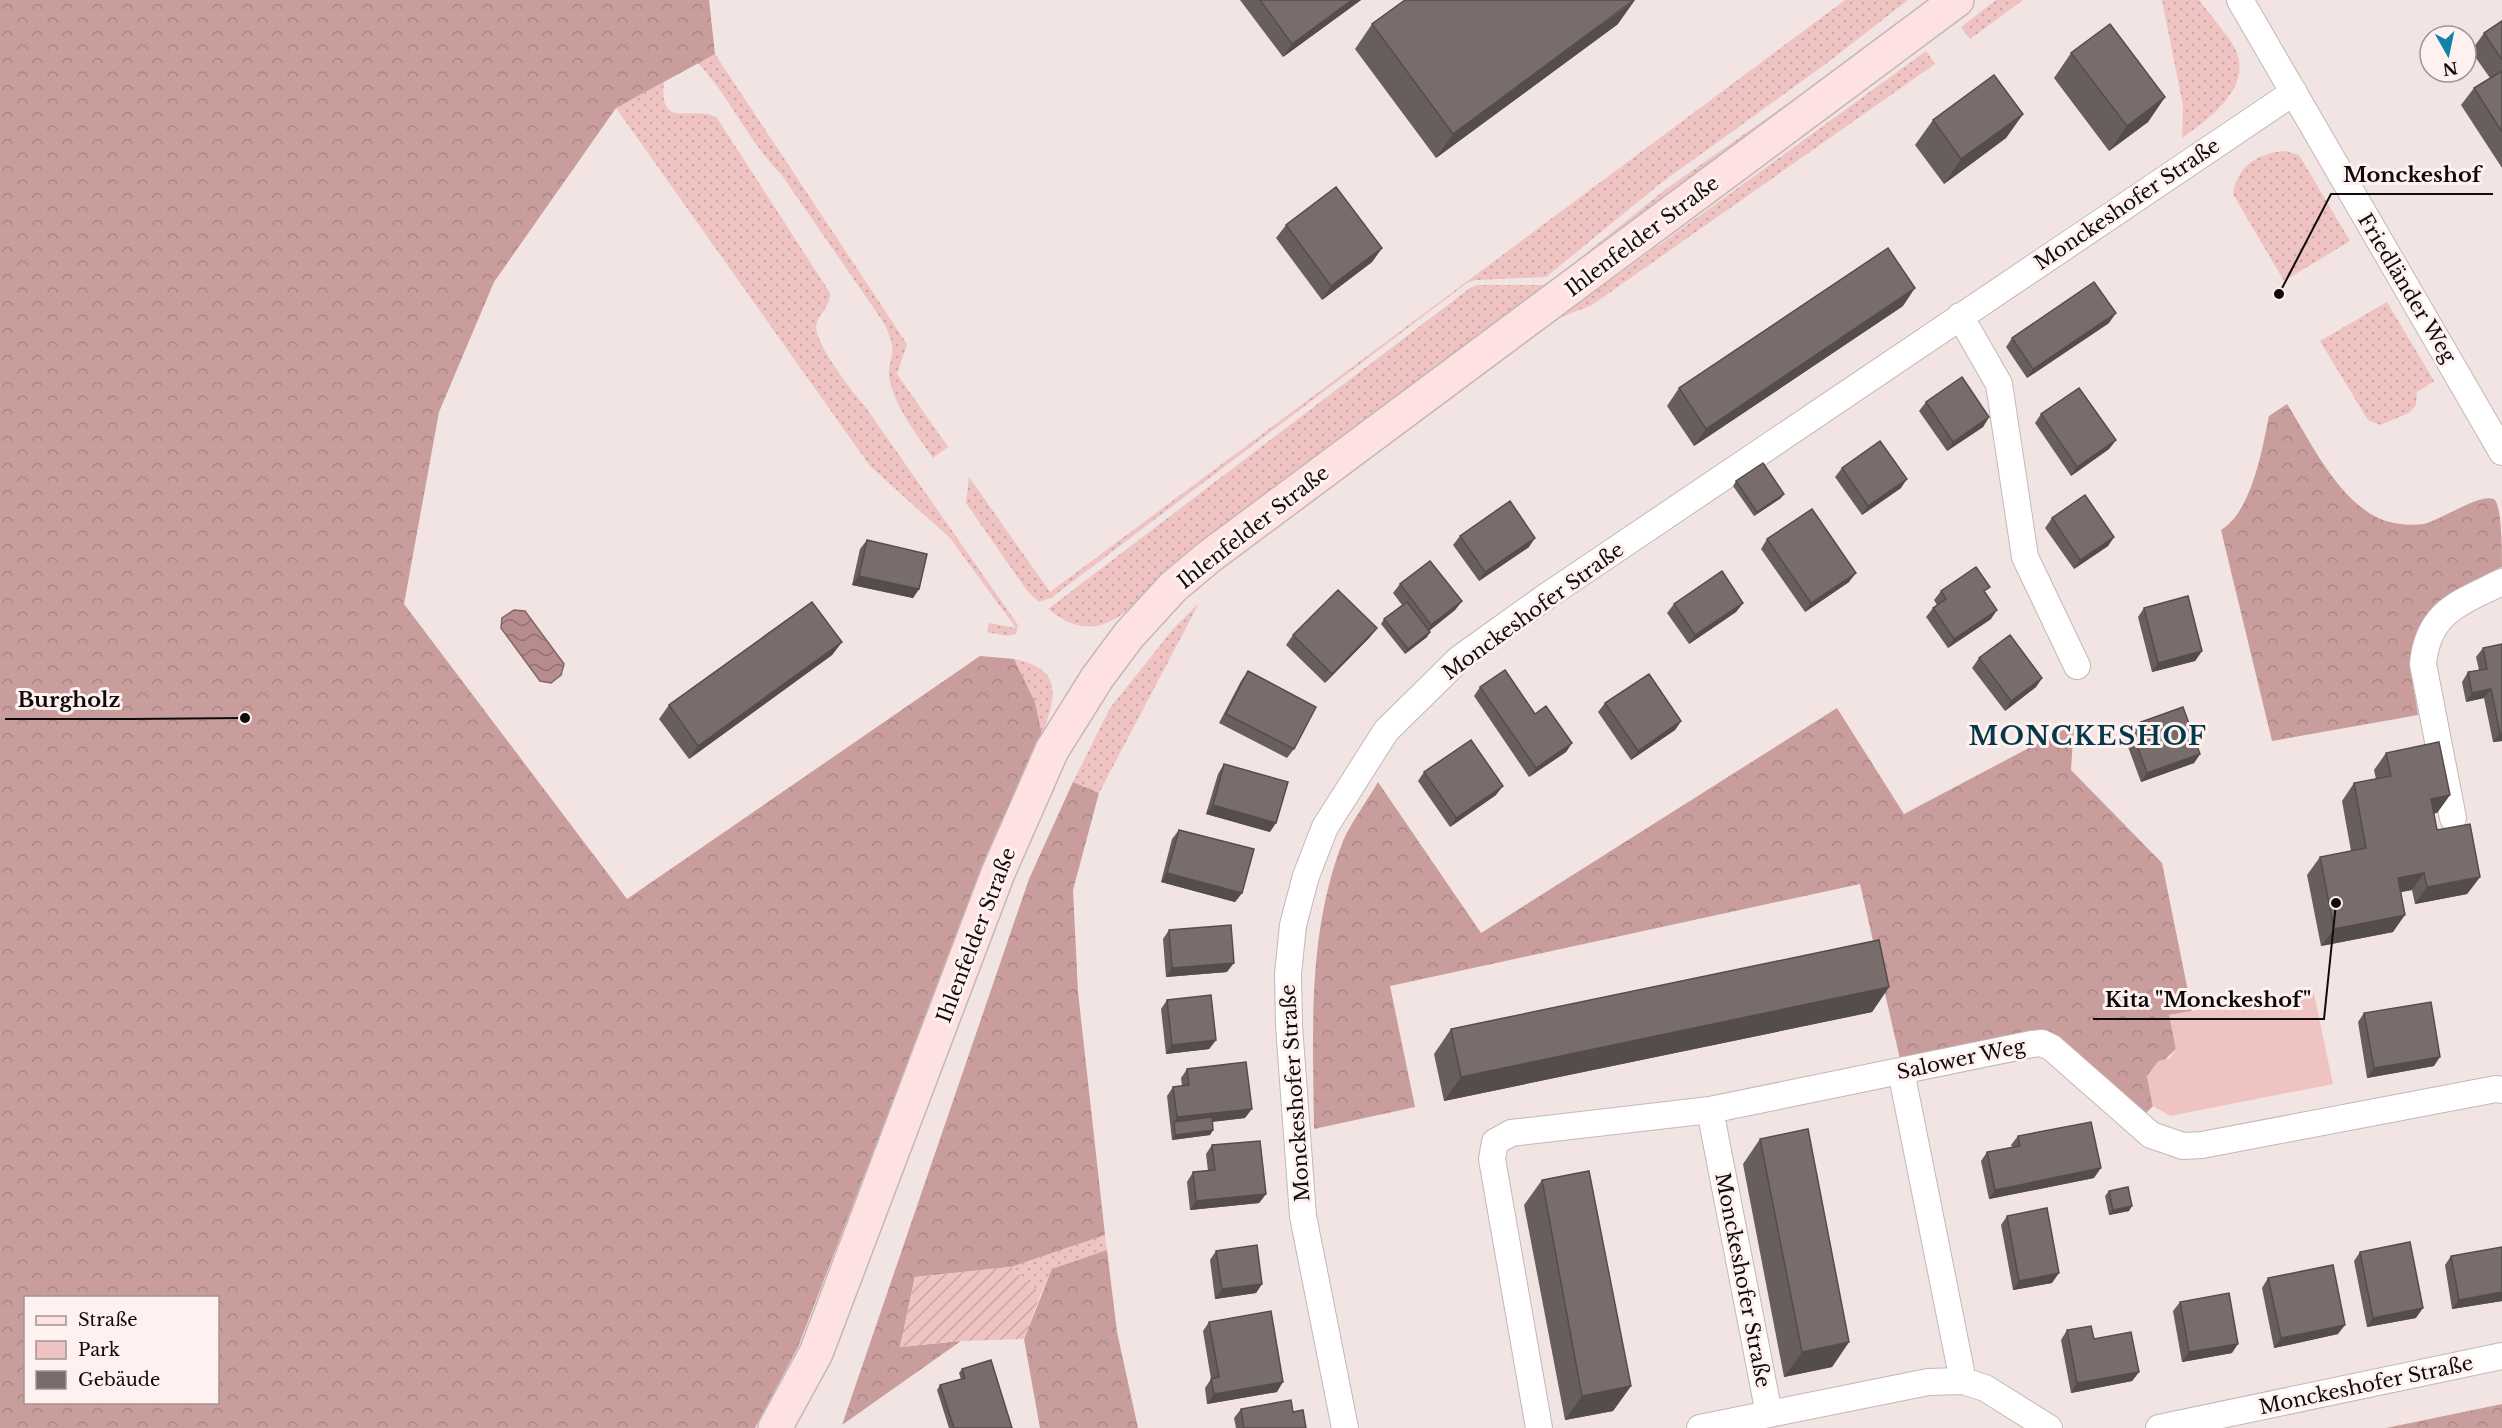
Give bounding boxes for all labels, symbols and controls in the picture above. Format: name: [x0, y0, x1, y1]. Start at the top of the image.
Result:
north arrow: [2418, 24, 2478, 84]
text: N: [2441, 58, 2459, 80]
street label: Monckeshofer Straße: [2030, 133, 2224, 275]
callout: Monckeshof: [2331, 155, 2493, 194]
text: Monckeshof: [2343, 162, 2484, 188]
street label: Ihlenfelder Straße: [1561, 171, 1723, 301]
street label: Friedländer Weg: [2353, 209, 2462, 368]
street label: Ihlenfelder Straße: [1172, 460, 1334, 594]
street label: Monckeshofer Straße: [1438, 537, 1628, 685]
callout: Burgholz: [5, 680, 132, 719]
text: Burgholz: [17, 687, 121, 713]
district label: MONCKESHOF: [1968, 720, 2208, 752]
street label: Ihlenfelder Straße: [932, 844, 1020, 1026]
callout: Kita "Monckeshof": [2093, 980, 2324, 1019]
street label: Monckeshofer Straße: [1275, 983, 1315, 1203]
text: Kita "Monckeshof": [2105, 987, 2311, 1013]
street label: Salower Weg: [1895, 1033, 2028, 1084]
street label: Monckeshofer Straße: [1710, 1171, 1776, 1389]
legend: [24, 1296, 219, 1404]
text: Straße: [78, 1309, 138, 1331]
text: Park: [78, 1339, 120, 1361]
street label: Monckeshofer Straße: [2257, 1351, 2475, 1419]
text: Gebäude: [78, 1369, 160, 1391]

